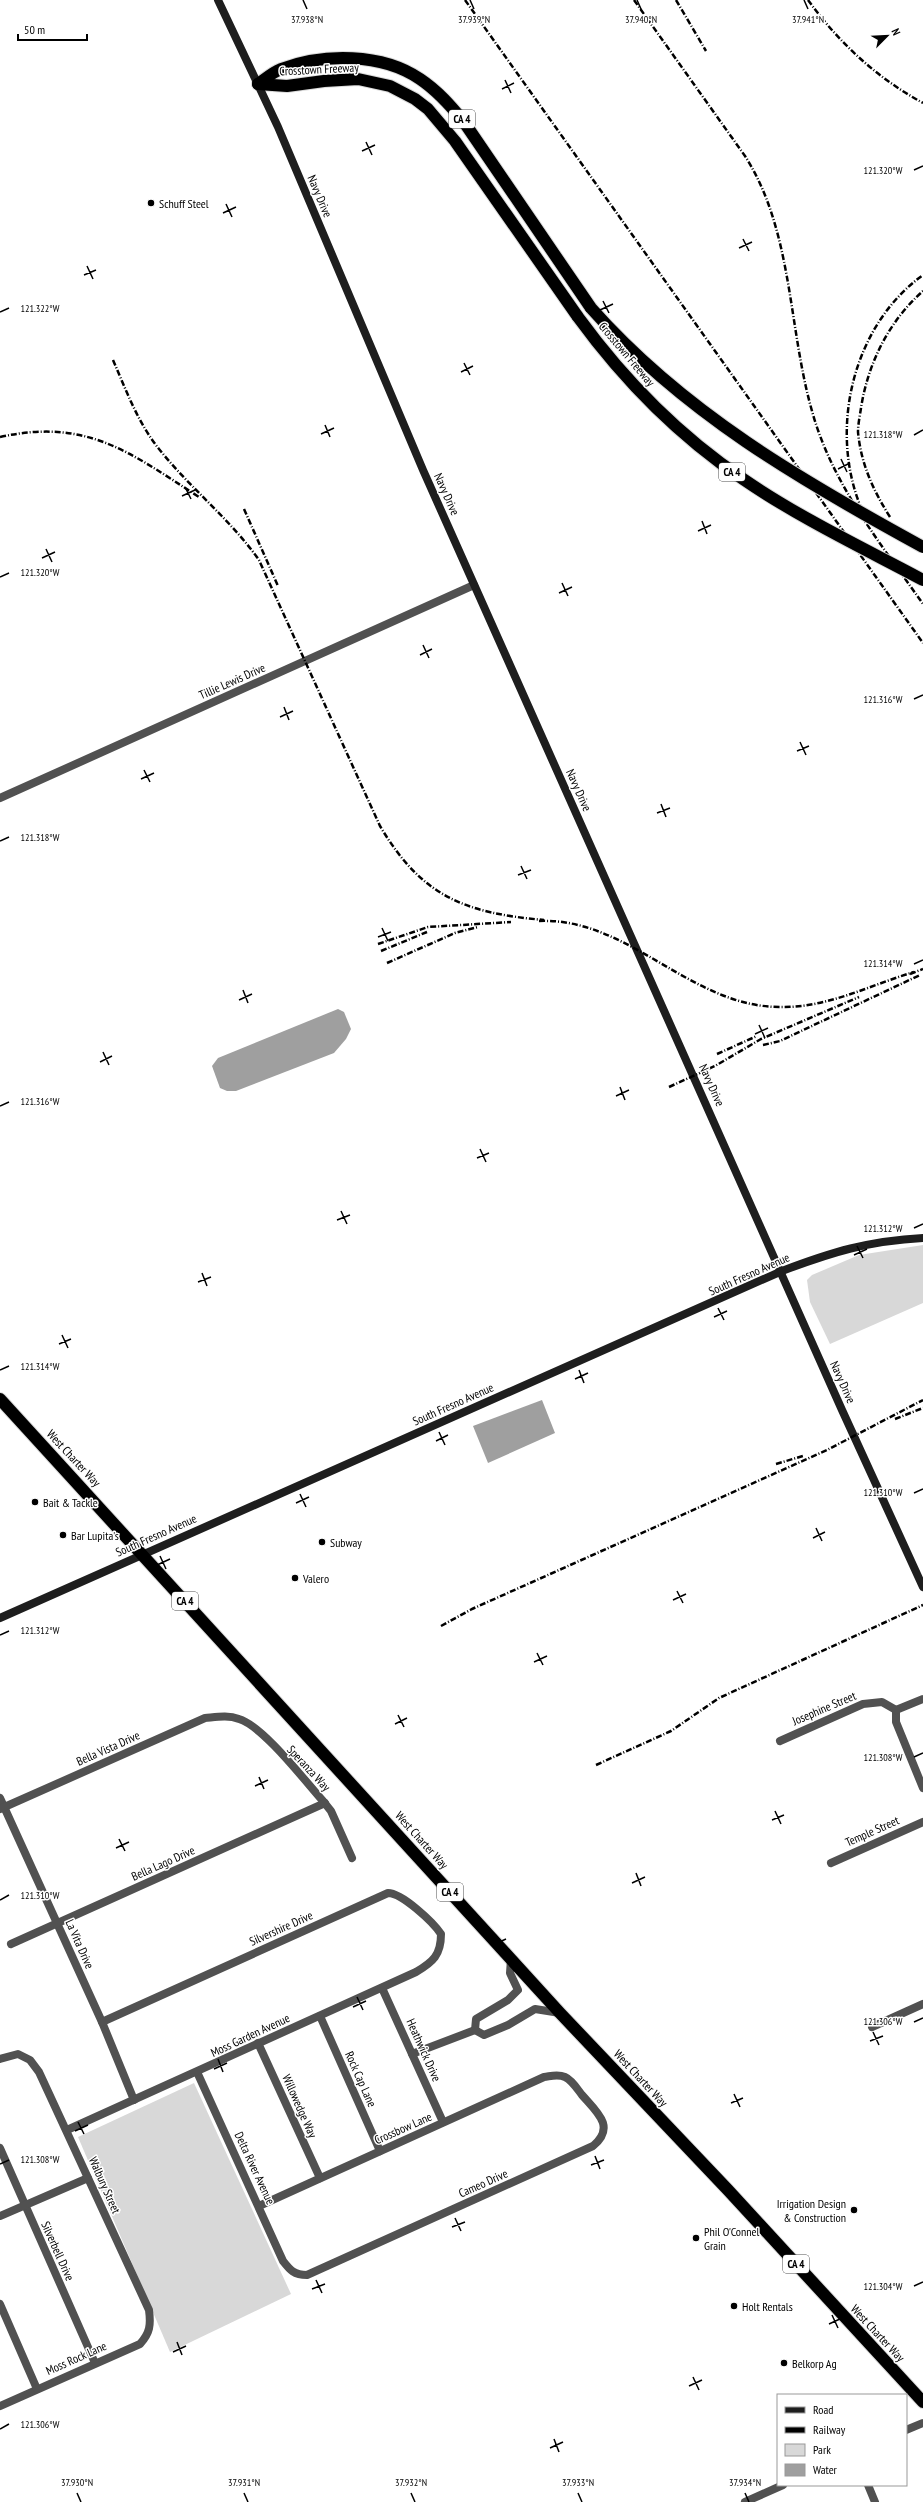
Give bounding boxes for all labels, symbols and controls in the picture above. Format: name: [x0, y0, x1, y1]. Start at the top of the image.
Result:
text: 37.938°N: [291, 13, 323, 26]
text: 37.939°N: [458, 13, 490, 26]
text: 37.940°N: [625, 13, 657, 26]
text: 37.941°N: [792, 13, 824, 26]
scale bar: [18, 16, 87, 42]
north arrow: [867, 16, 907, 56]
text: 50 m: [24, 22, 45, 37]
text: N: [889, 26, 904, 38]
street label: Crosstown Freeway: [279, 59, 360, 79]
road number: CA 4: [449, 110, 475, 128]
text: 121.320°W: [864, 164, 903, 177]
street label: Navy Drive: [304, 173, 336, 219]
place label: Schuff Steel: [159, 196, 209, 211]
marker: Schuff Steel: [146, 198, 156, 208]
text: 121.322°W: [21, 302, 60, 315]
street label: Crosstown Freeway: [596, 319, 659, 390]
text: 121.318°W: [864, 428, 903, 441]
road number: CA 4: [719, 463, 745, 481]
street label: Navy Drive: [431, 471, 463, 517]
text: 121.320°W: [21, 566, 60, 579]
street label: Tillie Lewis Drive: [196, 660, 268, 702]
text: 121.316°W: [864, 693, 903, 706]
street label: Navy Drive: [563, 767, 595, 813]
text: 121.318°W: [21, 831, 60, 844]
text: 121.314°W: [864, 957, 903, 970]
street label: Navy Drive: [696, 1062, 728, 1108]
text: 121.316°W: [21, 1095, 60, 1108]
text: 121.312°W: [864, 1222, 903, 1235]
street label: South Fresno Avenue: [706, 1249, 792, 1299]
street label: Navy Drive: [827, 1359, 859, 1405]
text: 121.314°W: [21, 1360, 60, 1373]
street label: South Fresno Avenue: [410, 1379, 496, 1429]
street label: West Charter Way: [44, 1426, 105, 1490]
text: 121.310°W: [864, 1486, 903, 1499]
place label: Bait & Tackle: [43, 1495, 98, 1510]
marker: Bait & Tackle: [30, 1497, 40, 1507]
street label: South Fresno Avenue: [113, 1510, 199, 1560]
place label: Bar Lupita's: [71, 1528, 119, 1543]
marker: Bar Lupita's: [58, 1530, 68, 1540]
place label: Subway: [330, 1535, 362, 1550]
marker: Subway: [317, 1537, 327, 1547]
place label: Valero: [302, 1571, 329, 1586]
marker: Valero: [290, 1573, 300, 1583]
road number: CA 4: [172, 1592, 198, 1610]
text: 121.312°W: [21, 1624, 60, 1637]
street label: Josephine Street: [789, 1688, 859, 1729]
street label: Bella Vista Drive: [74, 1727, 142, 1769]
street label: Speranza Way: [284, 1742, 334, 1794]
text: 121.308°W: [864, 1751, 903, 1764]
street label: West Charter Way: [392, 1808, 452, 1872]
street label: Temple Street: [843, 1812, 902, 1849]
street label: Bella Lago Drive: [129, 1842, 197, 1884]
road number: CA 4: [437, 1883, 463, 1901]
text: 121.310°W: [21, 1889, 60, 1902]
street label: Silvershire Drive: [247, 1907, 315, 1949]
street label: La Vita Drive: [62, 1917, 98, 1971]
street label: Moss Garden Avenue: [208, 2010, 292, 2060]
text: 121.306°W: [864, 2015, 903, 2028]
street label: Heathwick Drive: [403, 2016, 445, 2084]
street label: West Charter Way: [611, 2046, 672, 2110]
street label: Rock Cap Lane: [342, 2049, 380, 2109]
street label: Willowedge Way: [279, 2072, 321, 2141]
street label: Crossbow Lane: [372, 2109, 434, 2147]
street label: Delta River Avenue: [232, 2129, 278, 2207]
text: 121.308°W: [21, 2153, 60, 2166]
street label: Walbury Street: [86, 2154, 124, 2216]
street label: Cameo Drive: [456, 2165, 510, 2200]
place label: Irrigation Design & Construction: [777, 2196, 846, 2225]
marker: Irrigation Design & Construction: [849, 2205, 859, 2215]
street label: Silverbell Drive: [38, 2219, 78, 2283]
place label: Phil O'Connel Grain: [704, 2224, 759, 2253]
marker: Phil O'Connel Grain: [691, 2233, 701, 2243]
road number: CA 4: [783, 2255, 809, 2273]
text: 121.304°W: [864, 2280, 903, 2293]
place label: Holt Rentals: [742, 2299, 793, 2314]
marker: Holt Rentals: [729, 2301, 739, 2311]
street label: West Charter Way: [848, 2301, 909, 2365]
street label: Moss Rock Lane: [43, 2338, 109, 2378]
place label: Belkorp Ag: [792, 2356, 837, 2371]
marker: Belkorp Ag: [779, 2358, 789, 2368]
legend: [777, 2394, 907, 2486]
text: Road: [813, 2402, 833, 2417]
text: 121.306°W: [21, 2418, 60, 2431]
text: Railway: [813, 2422, 846, 2437]
text: Park: [813, 2442, 831, 2457]
text: Water: [813, 2462, 838, 2477]
text: 37.930°N: [61, 2476, 93, 2489]
text: 37.931°N: [228, 2476, 260, 2489]
text: 37.932°N: [395, 2476, 427, 2489]
text: 37.933°N: [562, 2476, 594, 2489]
text: 37.934°N: [729, 2476, 761, 2489]

